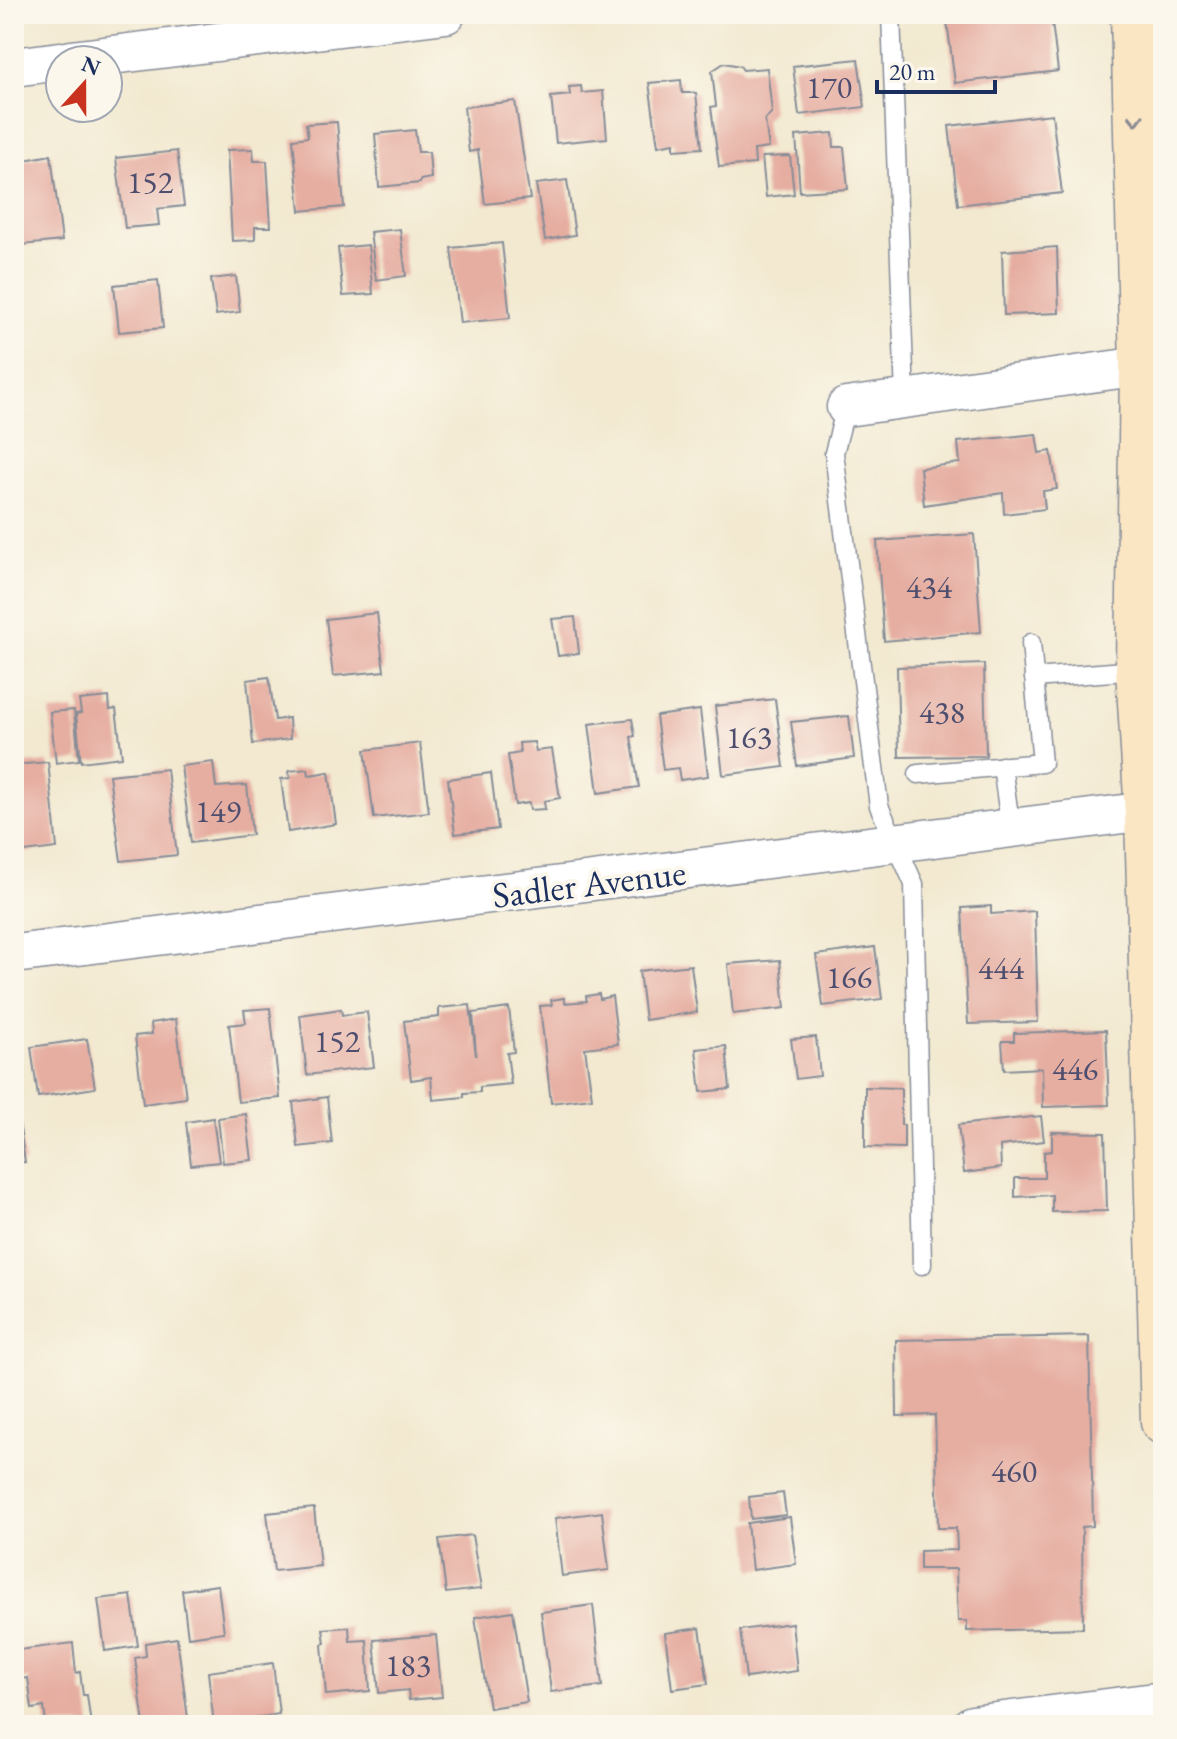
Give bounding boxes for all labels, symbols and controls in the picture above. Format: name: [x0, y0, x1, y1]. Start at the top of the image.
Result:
north arrow: [44, 44, 124, 124]
scale bar: [877, 44, 995, 94]
text: N: [77, 49, 105, 83]
text: 20 m: [889, 56, 936, 87]
house number: 170: [806, 66, 852, 108]
one-way arrow: [1127, 114, 1144, 127]
house number: 152: [127, 161, 174, 203]
house number: 434: [906, 566, 953, 608]
house number: 438: [919, 691, 965, 733]
house number: 163: [726, 716, 772, 758]
house number: 149: [195, 790, 241, 832]
street label: Sadler Avenue: [490, 848, 688, 919]
house number: 444: [978, 947, 1025, 989]
house number: 166: [826, 956, 872, 998]
house number: 152: [314, 1020, 361, 1062]
house number: 446: [1052, 1048, 1098, 1090]
house number: 460: [991, 1450, 1037, 1492]
house number: 183: [385, 1644, 431, 1686]

